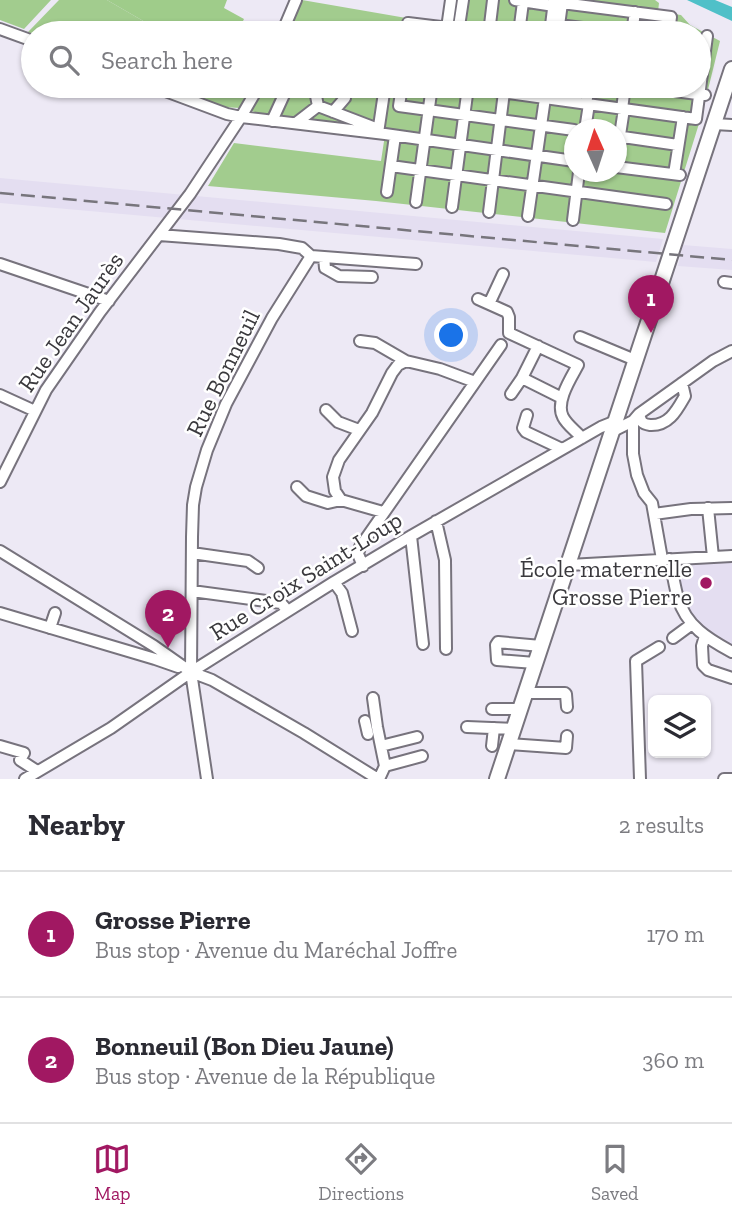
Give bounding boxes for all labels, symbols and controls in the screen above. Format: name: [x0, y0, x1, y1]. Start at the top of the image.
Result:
search box: [21, 21, 711, 98]
icon: search: [45, 41, 83, 79]
text: Search here: [101, 44, 233, 76]
north arrow: [564, 119, 627, 182]
street label: Rue Jean Jaurès: [12, 246, 129, 397]
pin: 1: [628, 275, 674, 333]
street label: Rue Bonneuil: [179, 305, 266, 441]
your location: [434, 318, 468, 352]
street label: Rue Croix Saint-Loup: [204, 505, 407, 646]
place label: École maternelle Grosse Pierre: [520, 554, 692, 611]
marker: École maternelle Grosse Pierre: [698, 575, 714, 591]
pin: 2: [145, 590, 191, 648]
map controls: [648, 695, 711, 758]
button: layers: [648, 695, 711, 758]
text: Nearby: [28, 807, 125, 843]
text: 2 results: [619, 811, 704, 839]
text: Grosse Pierre: [95, 904, 250, 936]
text: 1: [46, 920, 56, 948]
text: 170 m: [646, 920, 704, 948]
text: Bus stop · Avenue du Maréchal Joffre: [95, 936, 457, 964]
text: Bonneuil (Bon Dieu Jaune): [95, 1030, 394, 1062]
text: 2: [45, 1046, 57, 1074]
text: 360 m: [642, 1046, 704, 1074]
text: Bus stop · Avenue de la République: [95, 1062, 435, 1090]
tab: Map: [93, 1140, 131, 1205]
tab: Directions: [318, 1140, 404, 1205]
tab: Saved: [591, 1140, 639, 1205]

